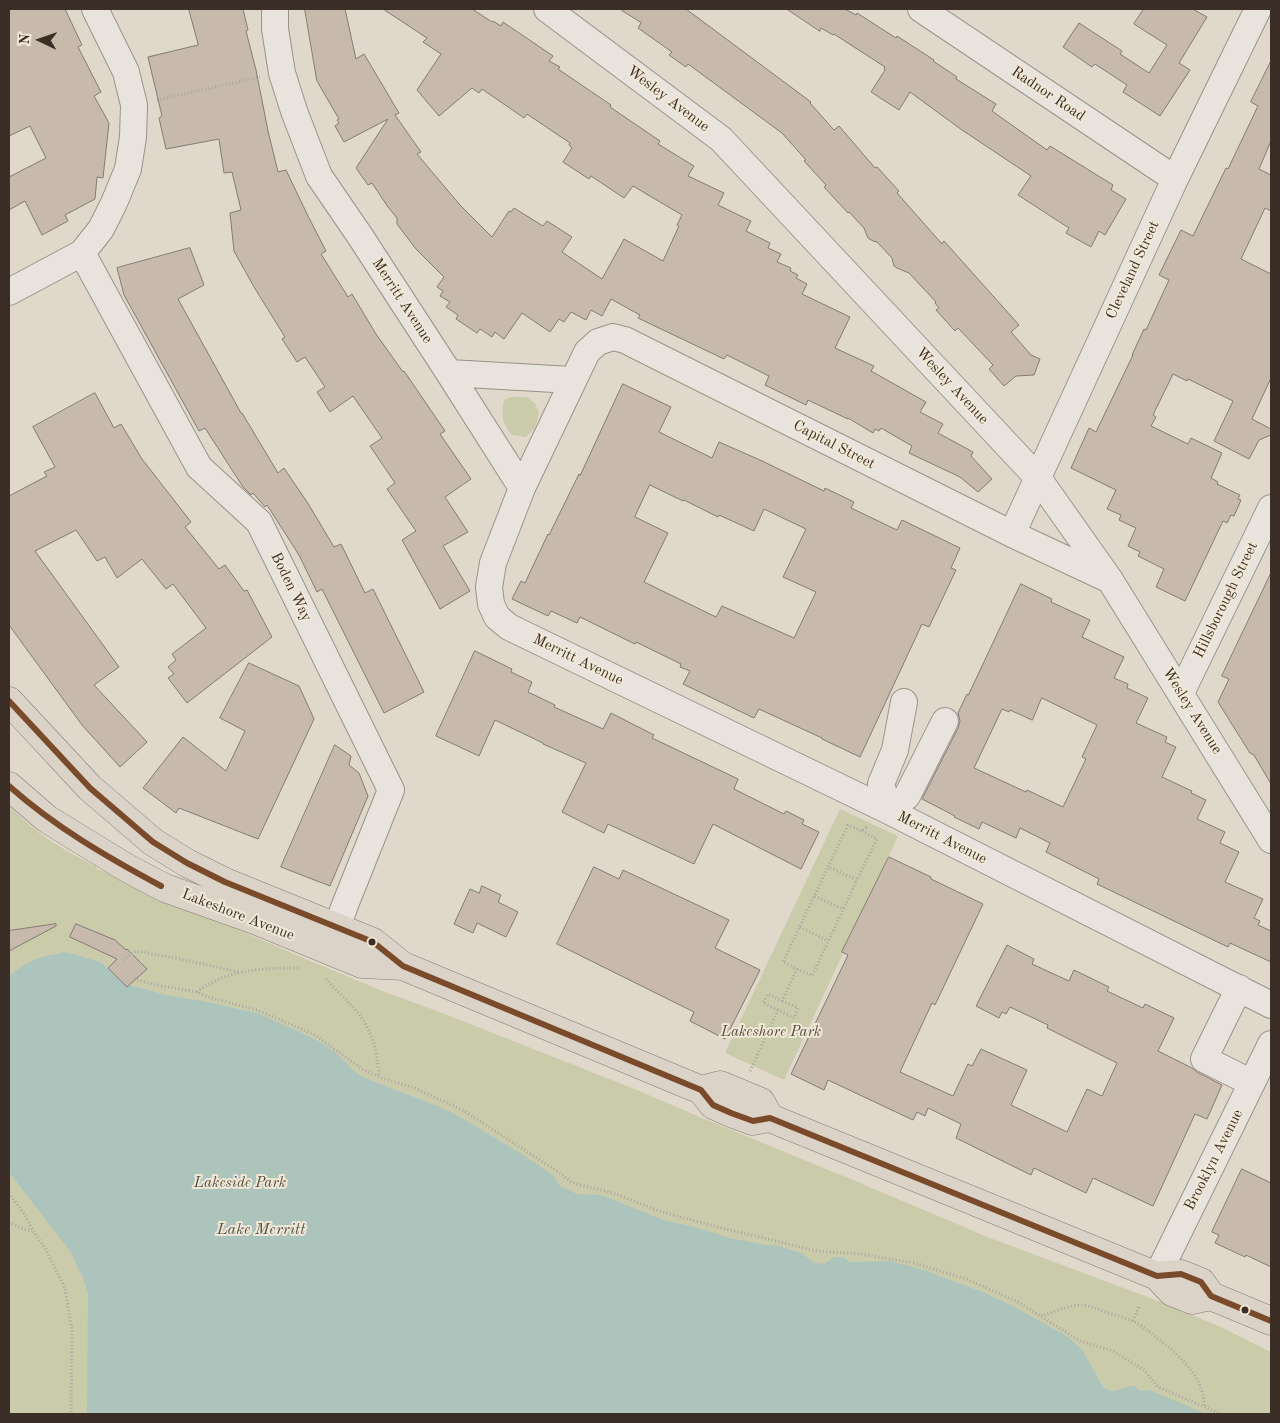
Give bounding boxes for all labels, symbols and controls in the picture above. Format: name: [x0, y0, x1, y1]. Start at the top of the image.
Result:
north arrow: [15, 15, 65, 65]
text: N: [18, 34, 32, 45]
street label: Wesley Avenue: [623, 62, 713, 136]
street label: Radnor Road: [1008, 63, 1088, 125]
street label: Cleveland Street: [1102, 218, 1164, 322]
street label: Merritt Avenue: [368, 255, 436, 347]
street label: Wesley Avenue: [912, 344, 992, 428]
street label: Capital Street: [790, 417, 878, 473]
street label: Hillsborough Street: [1190, 539, 1262, 661]
street label: Boden Way: [267, 549, 315, 625]
street label: Merritt Avenue: [530, 630, 626, 690]
street label: Wesley Avenue: [1158, 664, 1226, 758]
street label: Merritt Avenue: [894, 808, 990, 868]
street label: Lakeshore Avenue: [179, 885, 297, 945]
unlabelled marker: [367, 937, 377, 947]
park label: Lakeshore Park: [721, 1023, 821, 1041]
street label: Brooklyn Avenue: [1181, 1106, 1247, 1214]
park label: Lakeside Park: [194, 1174, 286, 1192]
water label: Lake Merritt: [217, 1220, 305, 1240]
unlabelled marker: [1240, 1305, 1250, 1315]

